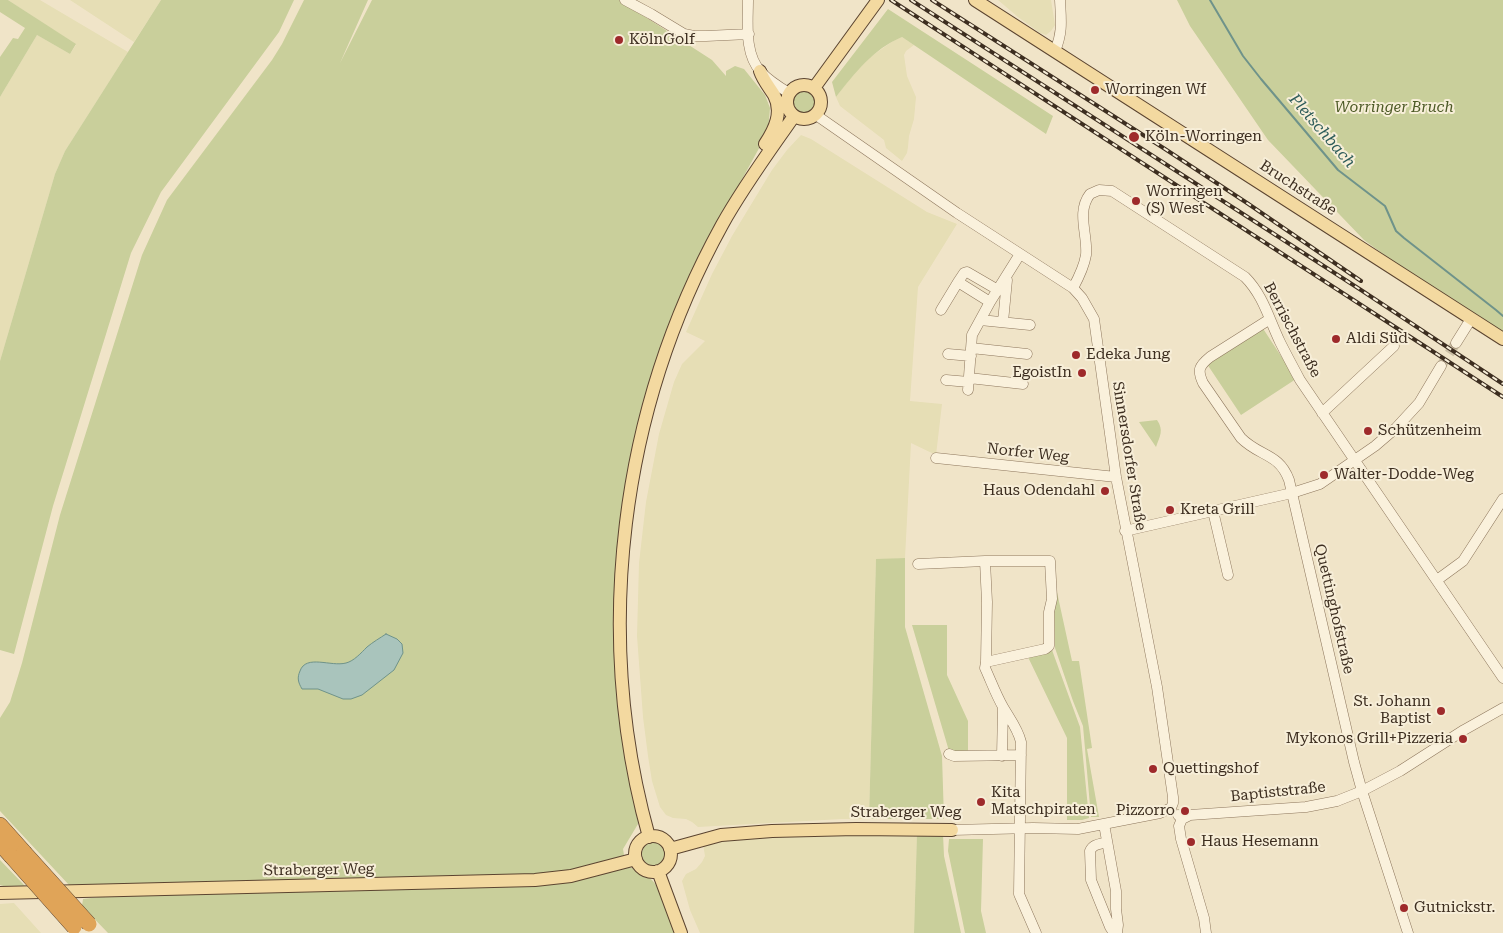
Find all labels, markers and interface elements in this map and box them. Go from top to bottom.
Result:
place label: KölnGolf [629,31,695,49]
marker: KölnGolf [613,34,625,46]
place label: Worringen Wf [1105,81,1206,99]
marker: Worringen Wf [1089,84,1101,96]
water label: Pletschbach [1285,90,1359,172]
park label: Worringer Bruch [1334,99,1454,117]
place label: Köln-Worringen [1145,128,1262,146]
marker: Köln-Worringen [1127,130,1141,144]
street label: Bruchstraße [1256,156,1340,220]
place label: Worringen (S) West [1146,183,1223,218]
marker: Worringen (S) West [1130,195,1142,207]
street label: Berrischstraße [1259,279,1325,381]
place label: Aldi Süd [1346,330,1408,348]
marker: Aldi Süd [1330,333,1342,345]
place label: Edeka Jung [1086,346,1170,364]
marker: Edeka Jung [1070,349,1082,361]
place label: EgoistIn [1012,364,1072,382]
marker: EgoistIn [1076,367,1088,379]
street label: Sinnersdorfer Straße [1108,380,1150,532]
place label: Schützenheim [1378,422,1482,440]
marker: Schützenheim [1362,425,1374,437]
street label: Norfer Weg [986,440,1070,466]
place label: Walter-Dodde-Weg [1334,466,1474,484]
marker: Walter-Dodde-Weg [1318,469,1330,481]
place label: Haus Odendahl [983,482,1095,500]
marker: Haus Odendahl [1099,485,1111,497]
place label: Kreta Grill [1180,501,1255,519]
marker: Kreta Grill [1164,504,1176,516]
street label: Quettinghofstraße [1310,542,1358,676]
place label: St. Johann Baptist [1354,693,1431,728]
marker: St. Johann Baptist [1435,705,1447,717]
place label: Mykonos Grill+Pizzeria [1286,730,1453,748]
marker: Mykonos Grill+Pizzeria [1457,733,1469,745]
place label: Quettingshof [1163,760,1258,778]
marker: Quettingshof [1147,763,1159,775]
street label: Baptiststraße [1230,778,1326,806]
place label: Kita Matschpiraten [991,784,1096,819]
marker: Kita Matschpiraten [975,796,987,808]
place label: Pizzorro [1116,802,1175,820]
street label: Straberger Weg [851,804,961,822]
marker: Pizzorro [1179,805,1191,817]
place label: Haus Hesemann [1201,833,1319,851]
marker: Haus Hesemann [1185,836,1197,848]
street label: Straberger Weg [264,860,374,880]
place label: Gutnickstr. [1414,899,1495,917]
marker: Gutnickstr. [1398,902,1410,914]

